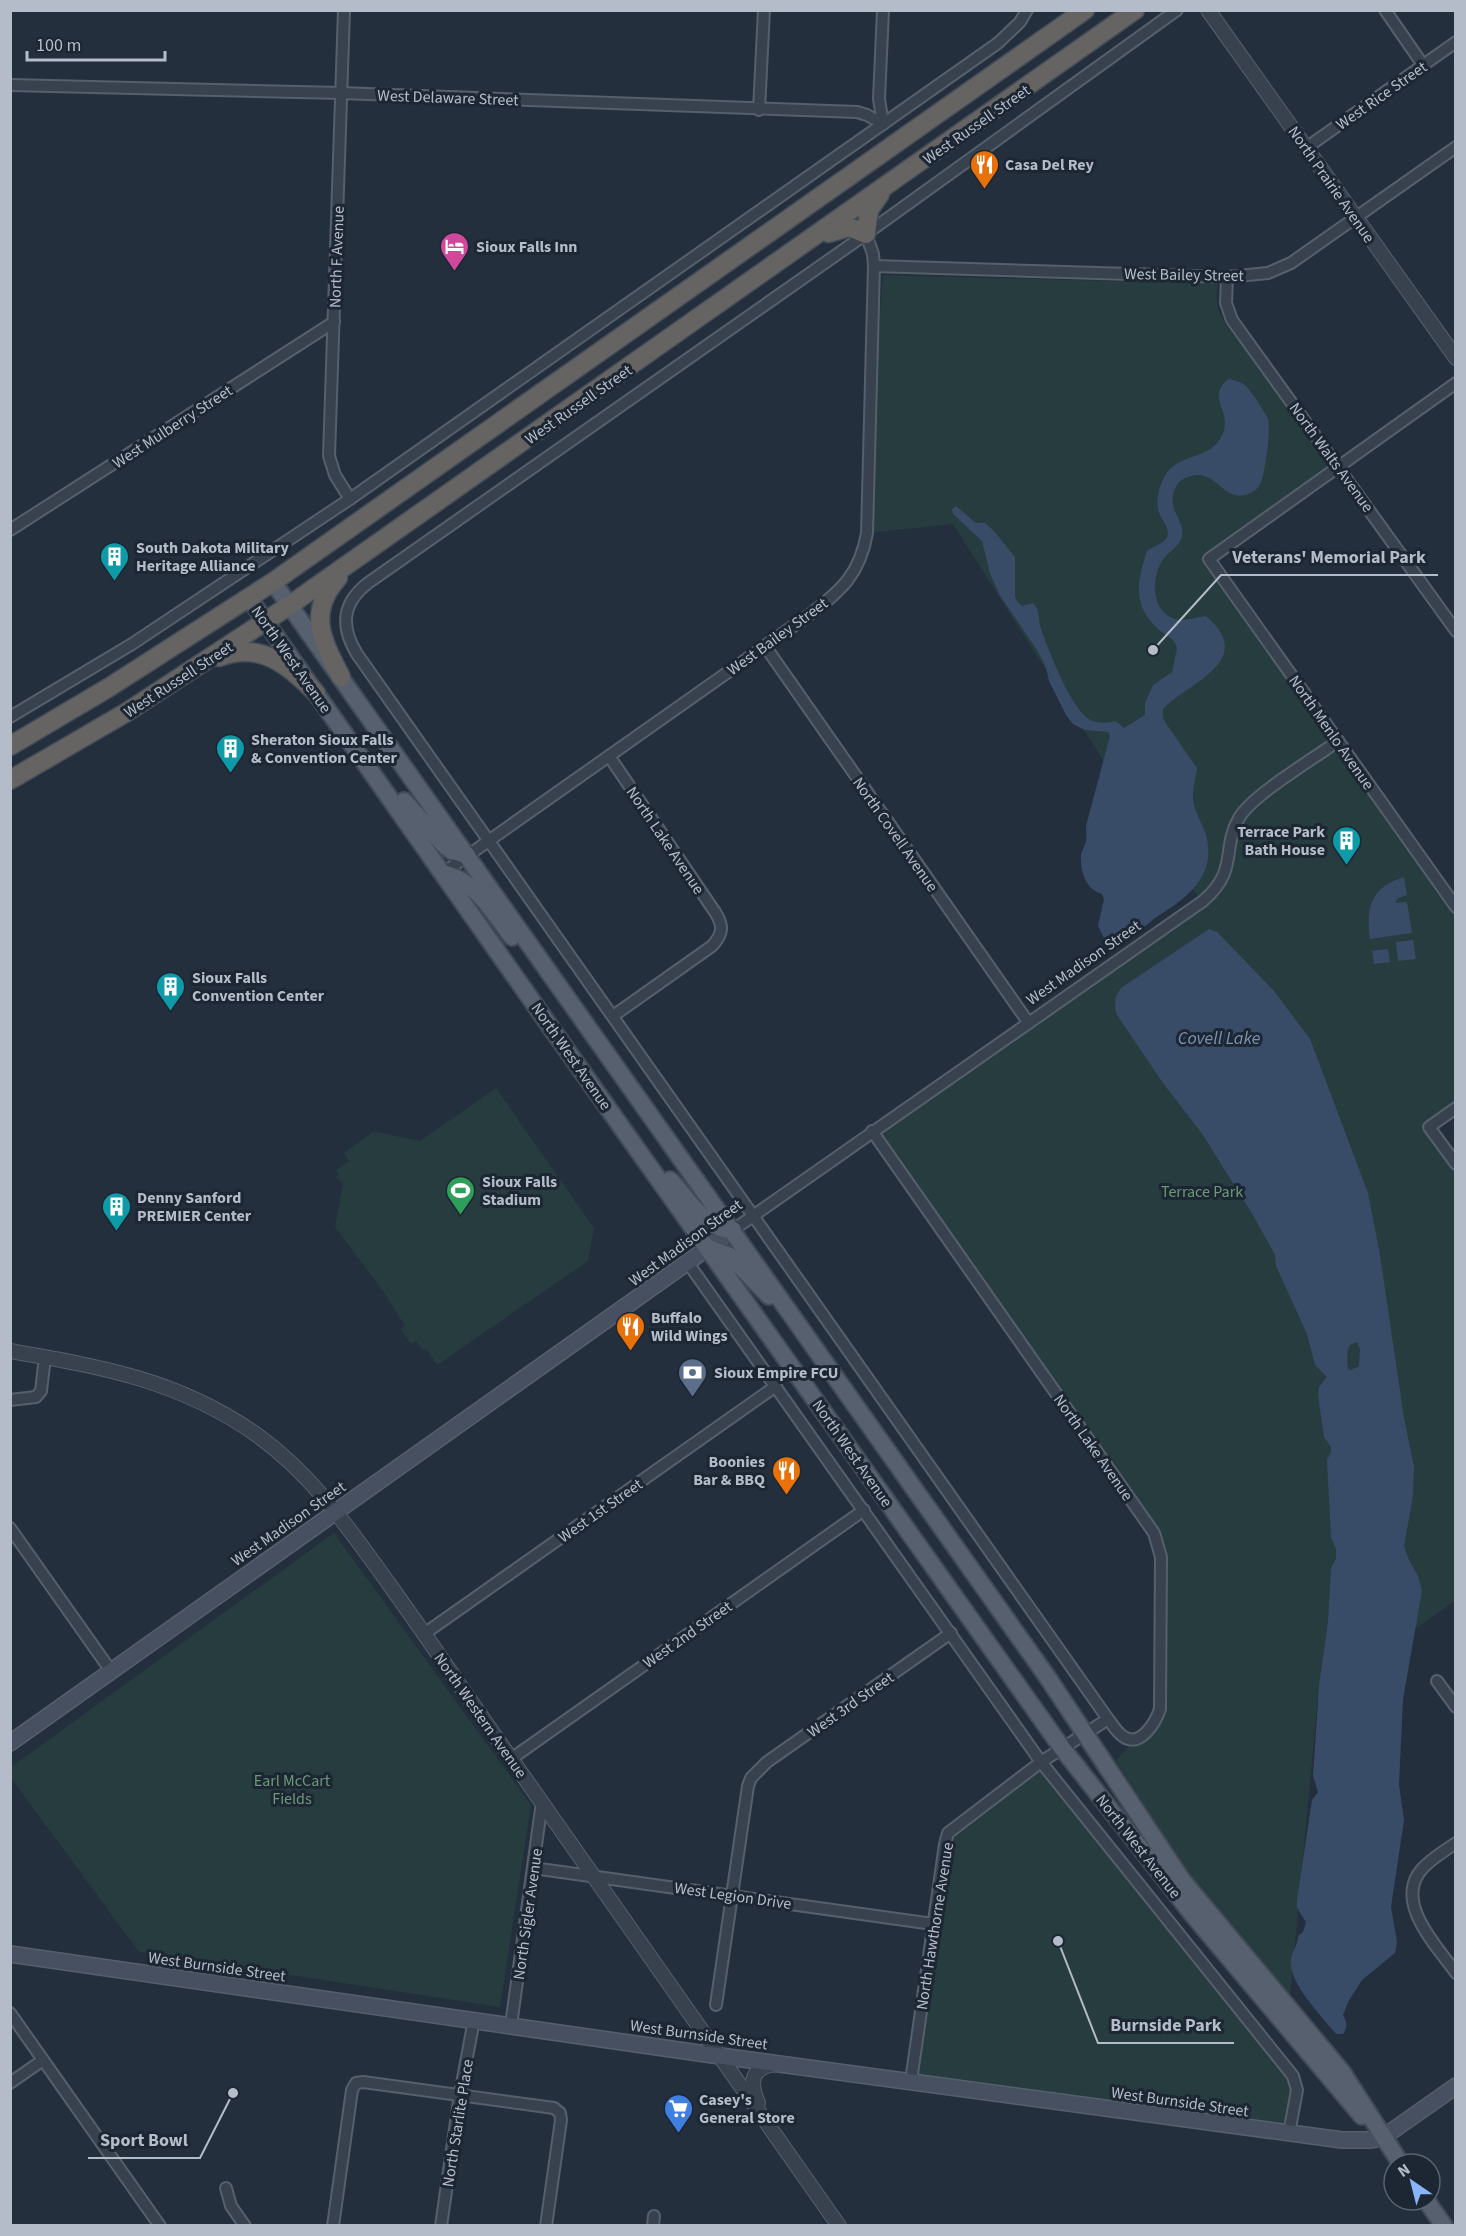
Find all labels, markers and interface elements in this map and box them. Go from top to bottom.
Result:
scale bar [27,24,165,62]
text: 100 m [36,33,81,58]
street label: West Rice Street [1332,56,1432,135]
street label: West Russell Street [919,79,1035,170]
street label: West Delaware Street [377,85,520,111]
street label: North Prairie Avenue [1283,122,1380,247]
restaurant icon: Casa Del Rey [968,148,1000,190]
place label: Casa Del Rey [1005,154,1095,176]
street label: North F Avenue [324,205,350,309]
hotel icon: Sioux Falls Inn [439,230,471,272]
place label: Sioux Falls Inn [476,236,577,258]
street label: West Bailey Street [1124,263,1245,287]
street label: West Russell Street [521,359,637,450]
street label: West Mulberry Street [108,379,237,474]
street label: North Walts Avenue [1284,398,1379,517]
place label: South Dakota Military Heritage Alliance [136,537,289,577]
callout: Veterans' Memorial Park [1221,539,1438,575]
building icon: South Dakota Military Heritage Alliance [99,540,131,582]
text: Veterans' Memorial Park [1231,545,1426,570]
street label: West Bailey Street [723,592,833,681]
street label: North West Avenue [246,601,337,718]
street label: West Russell Street [120,636,238,723]
street label: North Menlo Avenue [1283,671,1379,794]
place label: Sheraton Sioux Falls & Convention Center [251,729,398,769]
building icon: Sheraton Sioux Falls & Convention Center [214,732,246,774]
street label: North Covell Avenue [847,773,943,896]
street label: North Lake Avenue [621,782,709,899]
place label: Terrace Park Bath House [1237,821,1325,861]
building icon: Terrace Park Bath House [1330,824,1362,866]
street label: West Madison Street [1022,915,1146,1011]
place label: Sioux Falls Convention Center [192,967,325,1007]
building icon: Sioux Falls Convention Center [155,970,187,1012]
street label: North West Avenue [526,998,617,1115]
water label: Covell Lake [1178,1026,1261,1051]
place label: Sioux Falls Stadium [482,1171,557,1211]
sports icon: Sioux Falls Stadium [445,1174,477,1216]
park label: Terrace Park [1161,1181,1243,1203]
place label: Denny Sanford PREMIER Center [137,1187,252,1227]
building icon: Denny Sanford PREMIER Center [100,1190,132,1232]
street label: West Madison Street [624,1194,747,1292]
place label: Buffalo Wild Wings [651,1307,728,1347]
restaurant icon: Buffalo Wild Wings [614,1310,646,1352]
bank icon: Sioux Empire FCU [677,1356,709,1398]
place label: Sioux Empire FCU [714,1362,838,1384]
street label: North Lake Avenue [1048,1390,1138,1505]
street label: North West Avenue [807,1395,898,1512]
place label: Boonies Bar & BBQ [693,1451,765,1491]
restaurant icon: Boonies Bar & BBQ [770,1454,802,1496]
street label: West 1st Street [554,1473,648,1548]
street label: West Madison Street [227,1476,351,1572]
street label: West 2nd Street [639,1596,737,1674]
street label: North Western Avenue [429,1648,532,1783]
street label: West 3rd Street [803,1667,899,1743]
park label: Earl McCart Fields [254,1770,331,1810]
street label: North West Avenue [1091,1790,1186,1903]
street label: North Hawthorne Avenue [911,1841,959,2012]
street label: North Sigler Avenue [508,1847,548,1981]
street label: West Legion Drive [673,1877,793,1915]
street label: West Burnside Street [147,1946,288,1988]
callout: Burnside Park [1098,2007,1234,2043]
text: Burnside Park [1110,2013,1222,2038]
street label: West Burnside Street [629,2014,770,2056]
street label: North Starlite Place [437,2058,479,2189]
street label: West Burnside Street [1110,2081,1251,2123]
place label: Casey's General Store [699,2089,795,2129]
supermarket icon: Casey's General Store [662,2092,694,2134]
callout: Sport Bowl [88,2122,200,2158]
text: Sport Bowl [100,2128,188,2153]
north arrow [1382,2152,1442,2212]
text: N [1393,2158,1415,2183]

